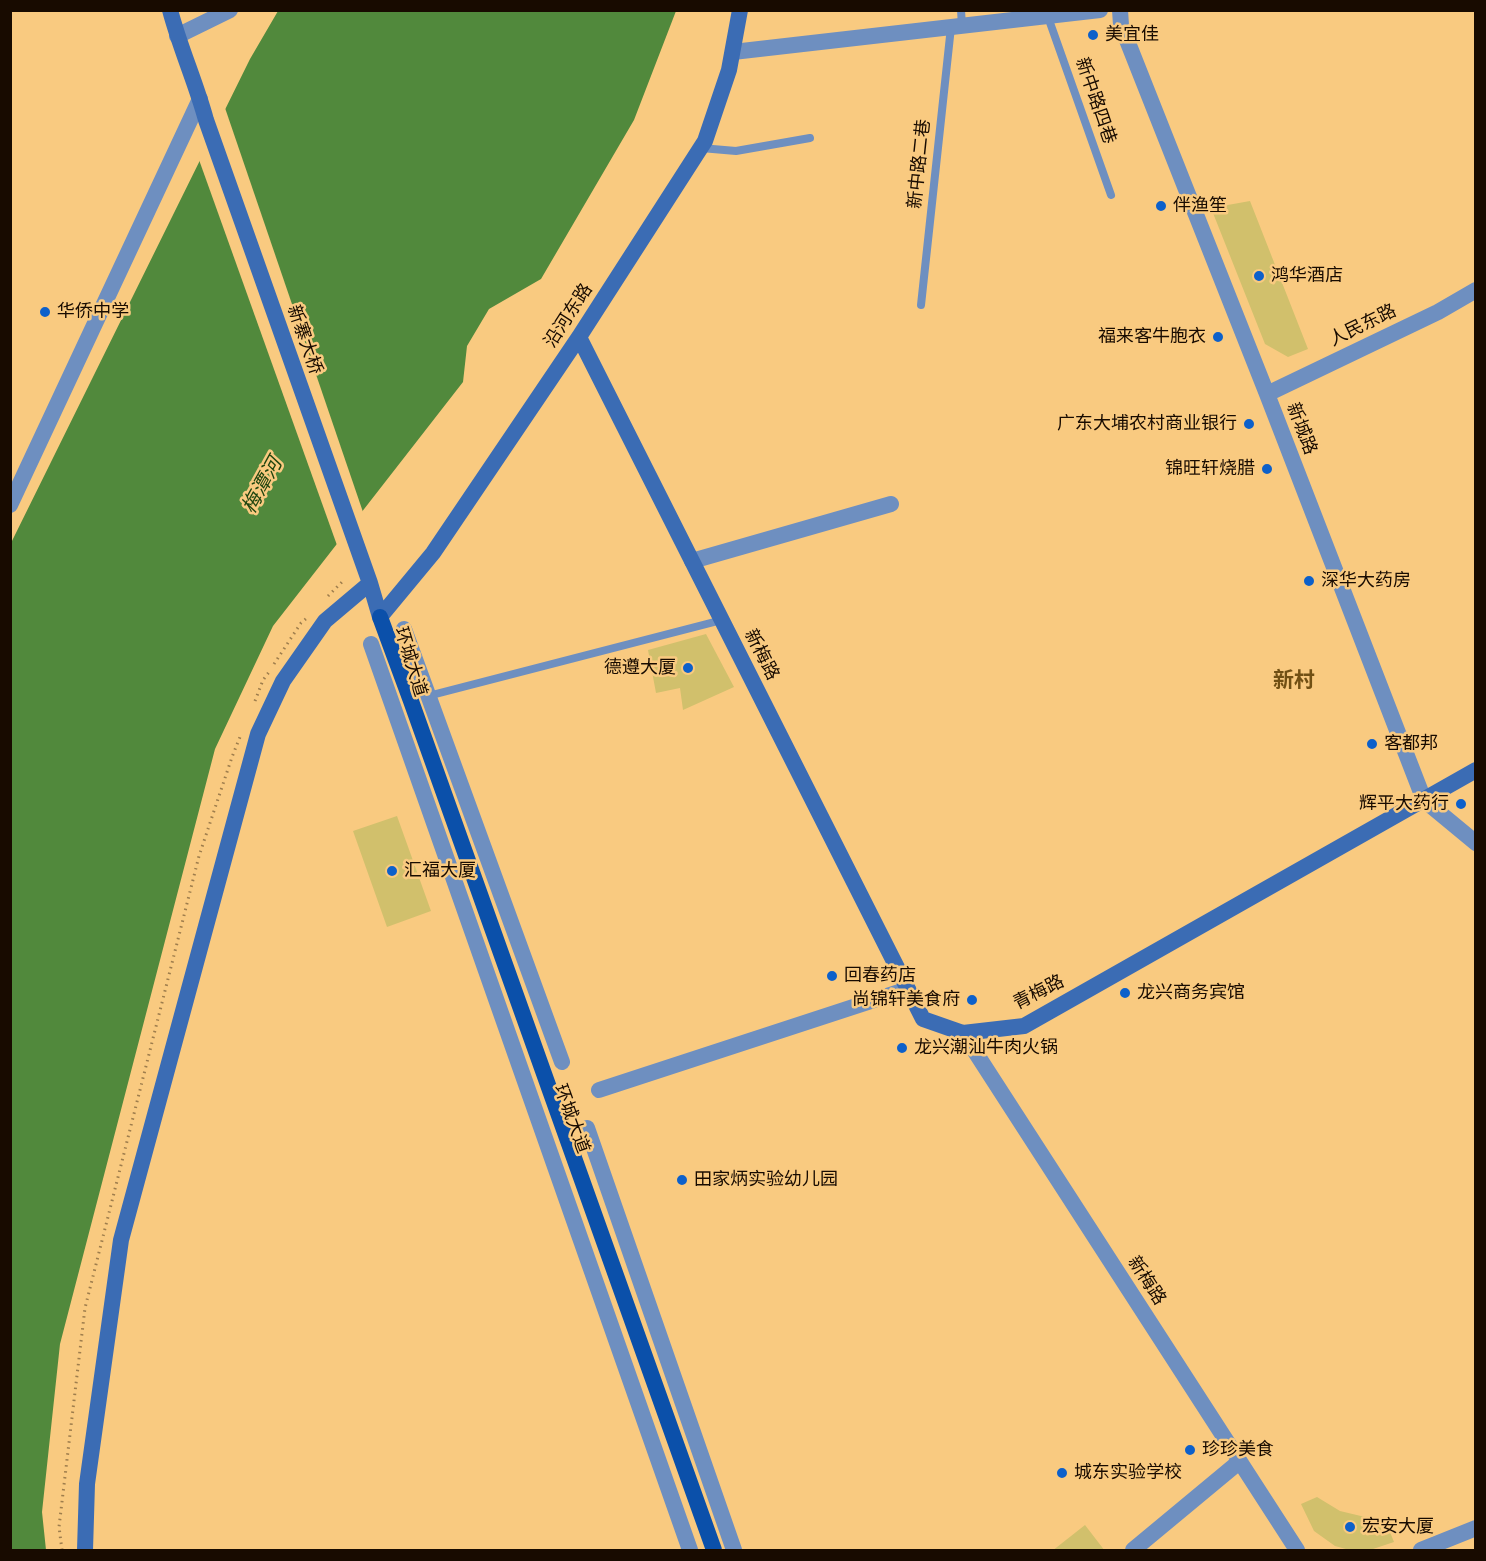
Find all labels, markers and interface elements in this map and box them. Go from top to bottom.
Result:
place label: 美宜佳 [1105,24,1159,46]
marker: 美宜佳 [1086,28,1100,42]
street label: 新中路四巷 [1070,55,1120,147]
street label: 新中路二巷 [905,118,935,210]
place label: 伴渔笙 [1173,195,1227,217]
marker: 伴渔笙 [1154,199,1168,213]
place label: 鸿华酒店 [1271,265,1343,287]
marker: 鸿华酒店 [1252,269,1266,283]
street label: 沿河东路 [540,280,598,352]
place label: 华侨中学 [57,301,129,323]
street label: 人民东路 [1326,301,1400,351]
street label: 新寨大桥 [282,302,326,378]
marker: 华侨中学 [38,305,52,319]
place label: 福来客牛胞衣 [1098,326,1206,348]
marker: 福来客牛胞衣 [1211,330,1225,344]
street label: 新城路 [1281,400,1321,458]
place label: 广东大埔农村商业银行 [1057,413,1237,435]
marker: 广东大埔农村商业银行 [1242,417,1256,431]
water label: 梅潭河 [238,454,288,518]
place label: 锦旺轩烧腊 [1165,458,1255,480]
marker: 锦旺轩烧腊 [1260,462,1274,476]
place label: 深华大药房 [1321,570,1411,592]
marker: 深华大药房 [1302,574,1316,588]
street label: 环城大道 [389,624,431,700]
street label: 新梅路 [739,626,783,684]
place label: 德遵大厦 [604,657,676,679]
marker: 德遵大厦 [681,661,695,675]
district label: 新村 [1273,669,1315,695]
place label: 客都邦 [1384,733,1438,755]
marker: 客都邦 [1365,737,1379,751]
place label: 辉平大药行 [1359,793,1449,815]
marker: 辉平大药行 [1454,797,1468,811]
place label: 汇福大厦 [404,860,476,882]
marker: 汇福大厦 [385,864,399,878]
place label: 回春药店 [844,965,916,987]
marker: 回春药店 [825,969,839,983]
street label: 青梅路 [1010,971,1068,1015]
place label: 龙兴商务宾馆 [1137,982,1245,1004]
marker: 龙兴商务宾馆 [1118,986,1132,1000]
place label: 尚锦轩美食府 [852,989,960,1011]
marker: 尚锦轩美食府 [965,993,979,1007]
place label: 龙兴潮汕牛肉火锅 [914,1037,1058,1059]
marker: 龙兴潮汕牛肉火锅 [895,1041,909,1055]
street label: 环城大道 [549,1081,593,1157]
place label: 田家炳实验幼儿园 [694,1169,838,1191]
marker: 田家炳实验幼儿园 [675,1173,689,1187]
street label: 新梅路 [1122,1252,1170,1310]
place label: 珍珍美食 [1202,1439,1274,1461]
marker: 珍珍美食 [1183,1443,1197,1457]
place label: 城东实验学校 [1074,1462,1182,1484]
marker: 城东实验学校 [1055,1466,1069,1480]
place label: 宏安大厦 [1362,1516,1434,1538]
marker: 宏安大厦 [1343,1520,1357,1534]

